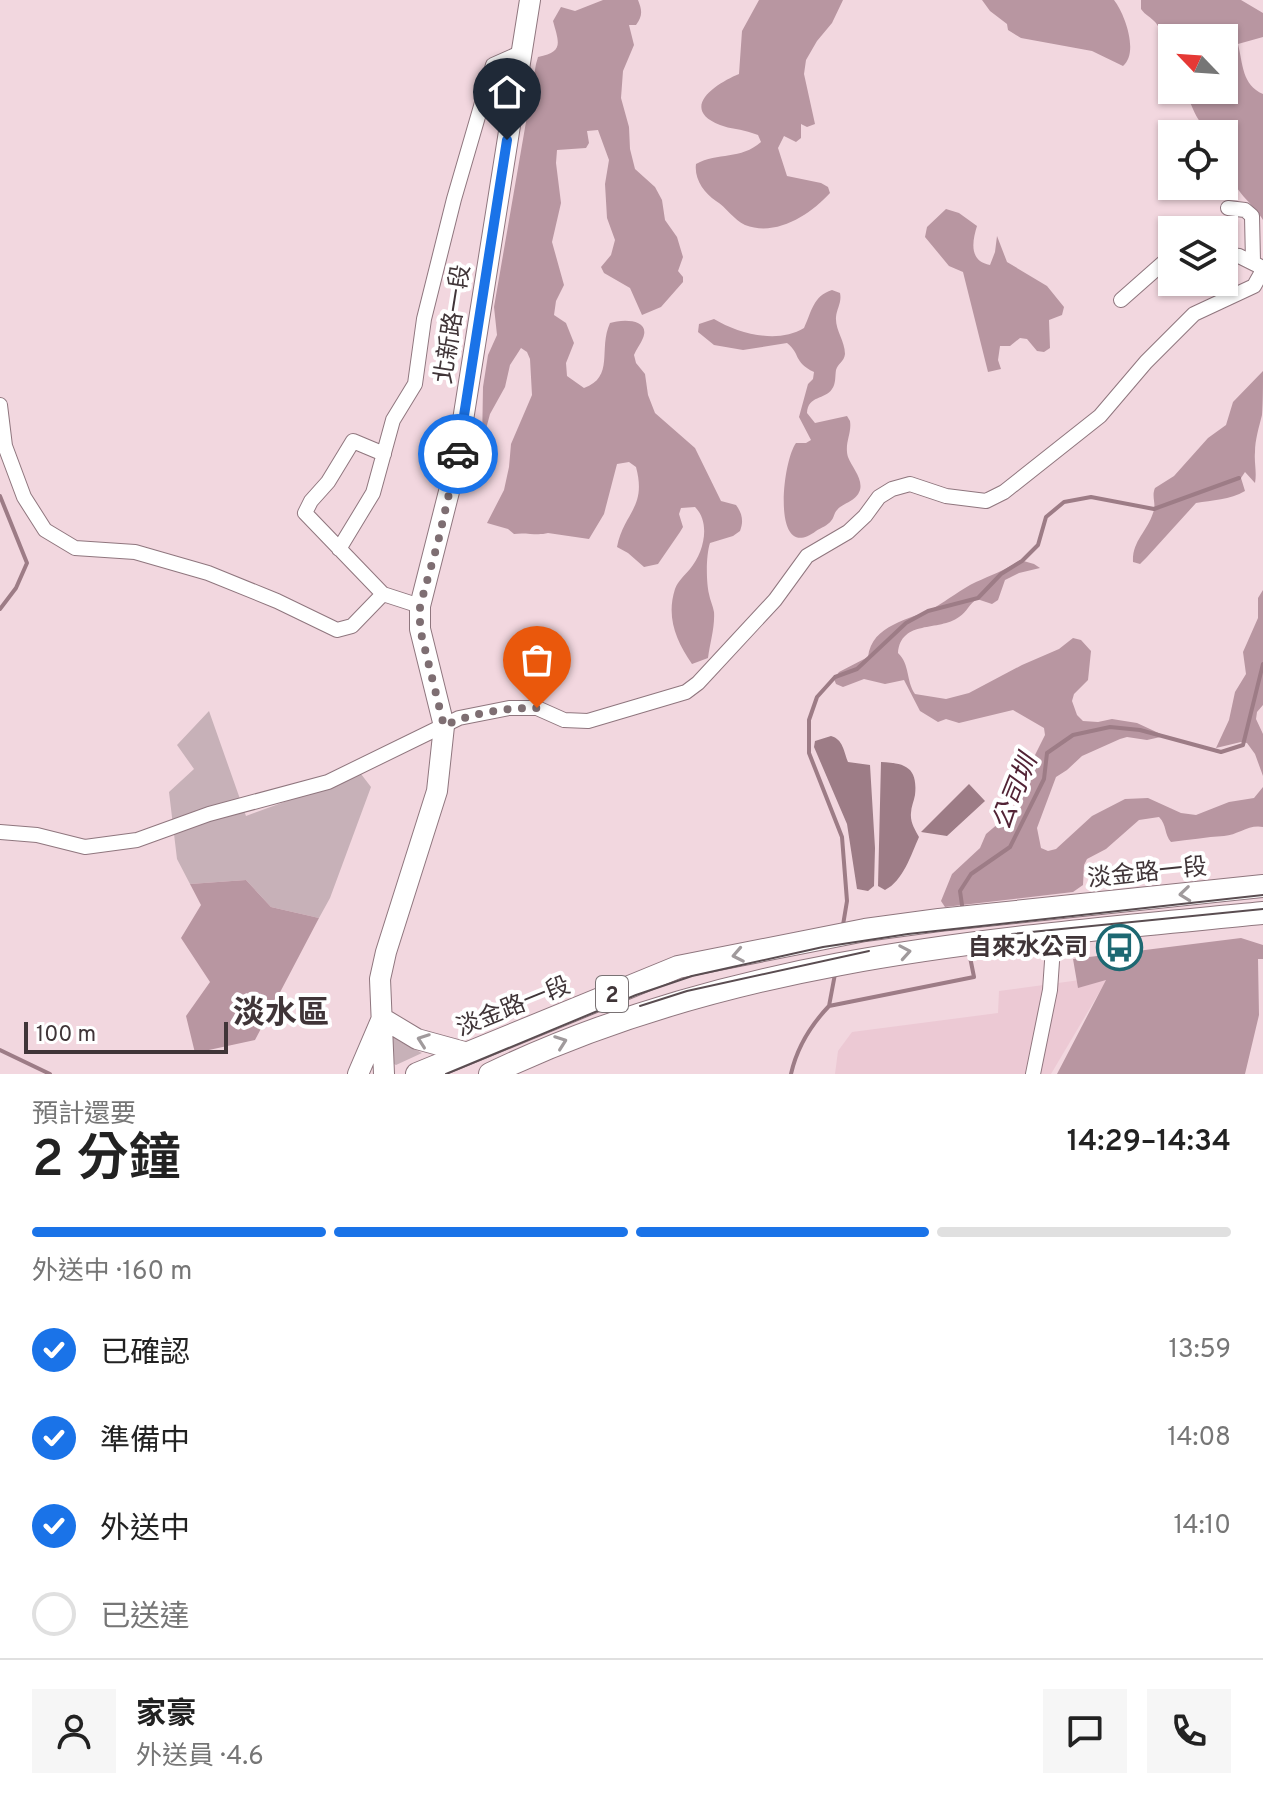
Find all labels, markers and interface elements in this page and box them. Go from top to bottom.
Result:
north arrow [1158,24,1238,104]
map controls [1158,24,1238,296]
pin [473,58,541,140]
icon: home [485,70,529,114]
button: locate [1158,120,1238,200]
button: layers [1158,216,1238,296]
street label: 北新路一段 [430,263,478,386]
courier [418,414,498,494]
icon: car [436,432,480,476]
pin [503,626,571,708]
icon: bag [515,638,559,682]
water label: 公司圳 [986,747,1048,835]
street label: 淡金路一段 [1086,853,1208,895]
one-way arrow [1178,885,1191,902]
bus stop icon: 自來水公司 [1095,923,1143,971]
place label: 自來水公司 [968,934,1088,964]
one-way arrow [898,944,912,961]
one-way arrow [731,946,744,963]
street label: 淡金路一段 [452,971,575,1044]
road number: 2 [596,976,628,1012]
district label: 淡水區 [233,995,329,1035]
scale bar [24,1018,228,1054]
text: 100 m [36,1022,96,1049]
one-way arrow [417,1033,431,1049]
one-way arrow [553,1036,567,1052]
text: 預計還要 [32,1099,136,1132]
text: 14:29–14:34 [1067,1124,1231,1161]
text: 2 分鐘 [32,1129,181,1195]
text: 外送中 · 160 m [32,1256,192,1289]
icon: check [32,1328,76,1372]
text: 13:59 [1168,1334,1231,1367]
text: 已確認 [100,1336,190,1373]
icon: check [32,1416,76,1460]
text: 14:08 [1167,1422,1231,1455]
text: 準備中 [100,1424,190,1461]
icon: check [32,1504,76,1548]
text: 14:10 [1173,1510,1231,1543]
text: 外送中 [100,1512,190,1549]
text: 已送達 [100,1600,190,1637]
button: person [32,1689,116,1773]
button: chat [1043,1689,1127,1773]
button: phone [1147,1689,1231,1773]
text: 家豪 [136,1697,196,1734]
text: 外送員 · 4.6 [136,1741,264,1774]

